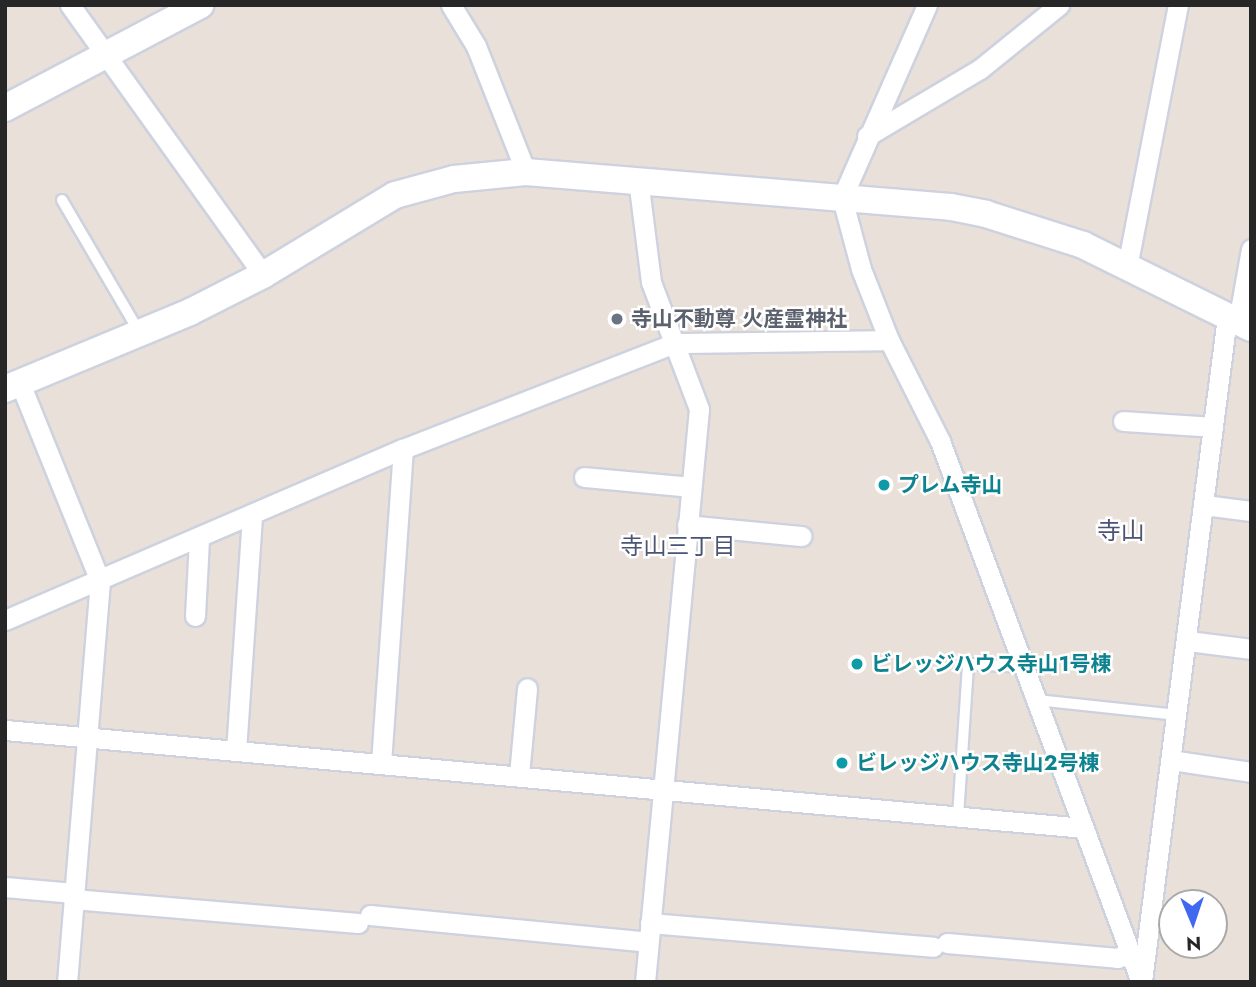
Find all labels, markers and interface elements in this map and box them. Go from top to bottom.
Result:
place label: 寺山不動尊 火産霊神社 [631,306,847,332]
marker: 寺山不動尊 火産霊神社 [609,311,625,327]
place label: プレム寺山 [898,472,1003,498]
marker: プレム寺山 [876,477,892,493]
district label: 寺山 [1097,517,1145,545]
district label: 寺山三丁目 [621,532,735,560]
place label: ビレッジハウス寺山1号棟 [871,651,1113,677]
marker: ビレッジハウス寺山1号棟 [849,656,865,672]
place label: ビレッジハウス寺山2号棟 [856,750,1101,776]
marker: ビレッジハウス寺山2号棟 [834,755,850,771]
north arrow [1158,889,1228,959]
text: N [1186,930,1202,957]

